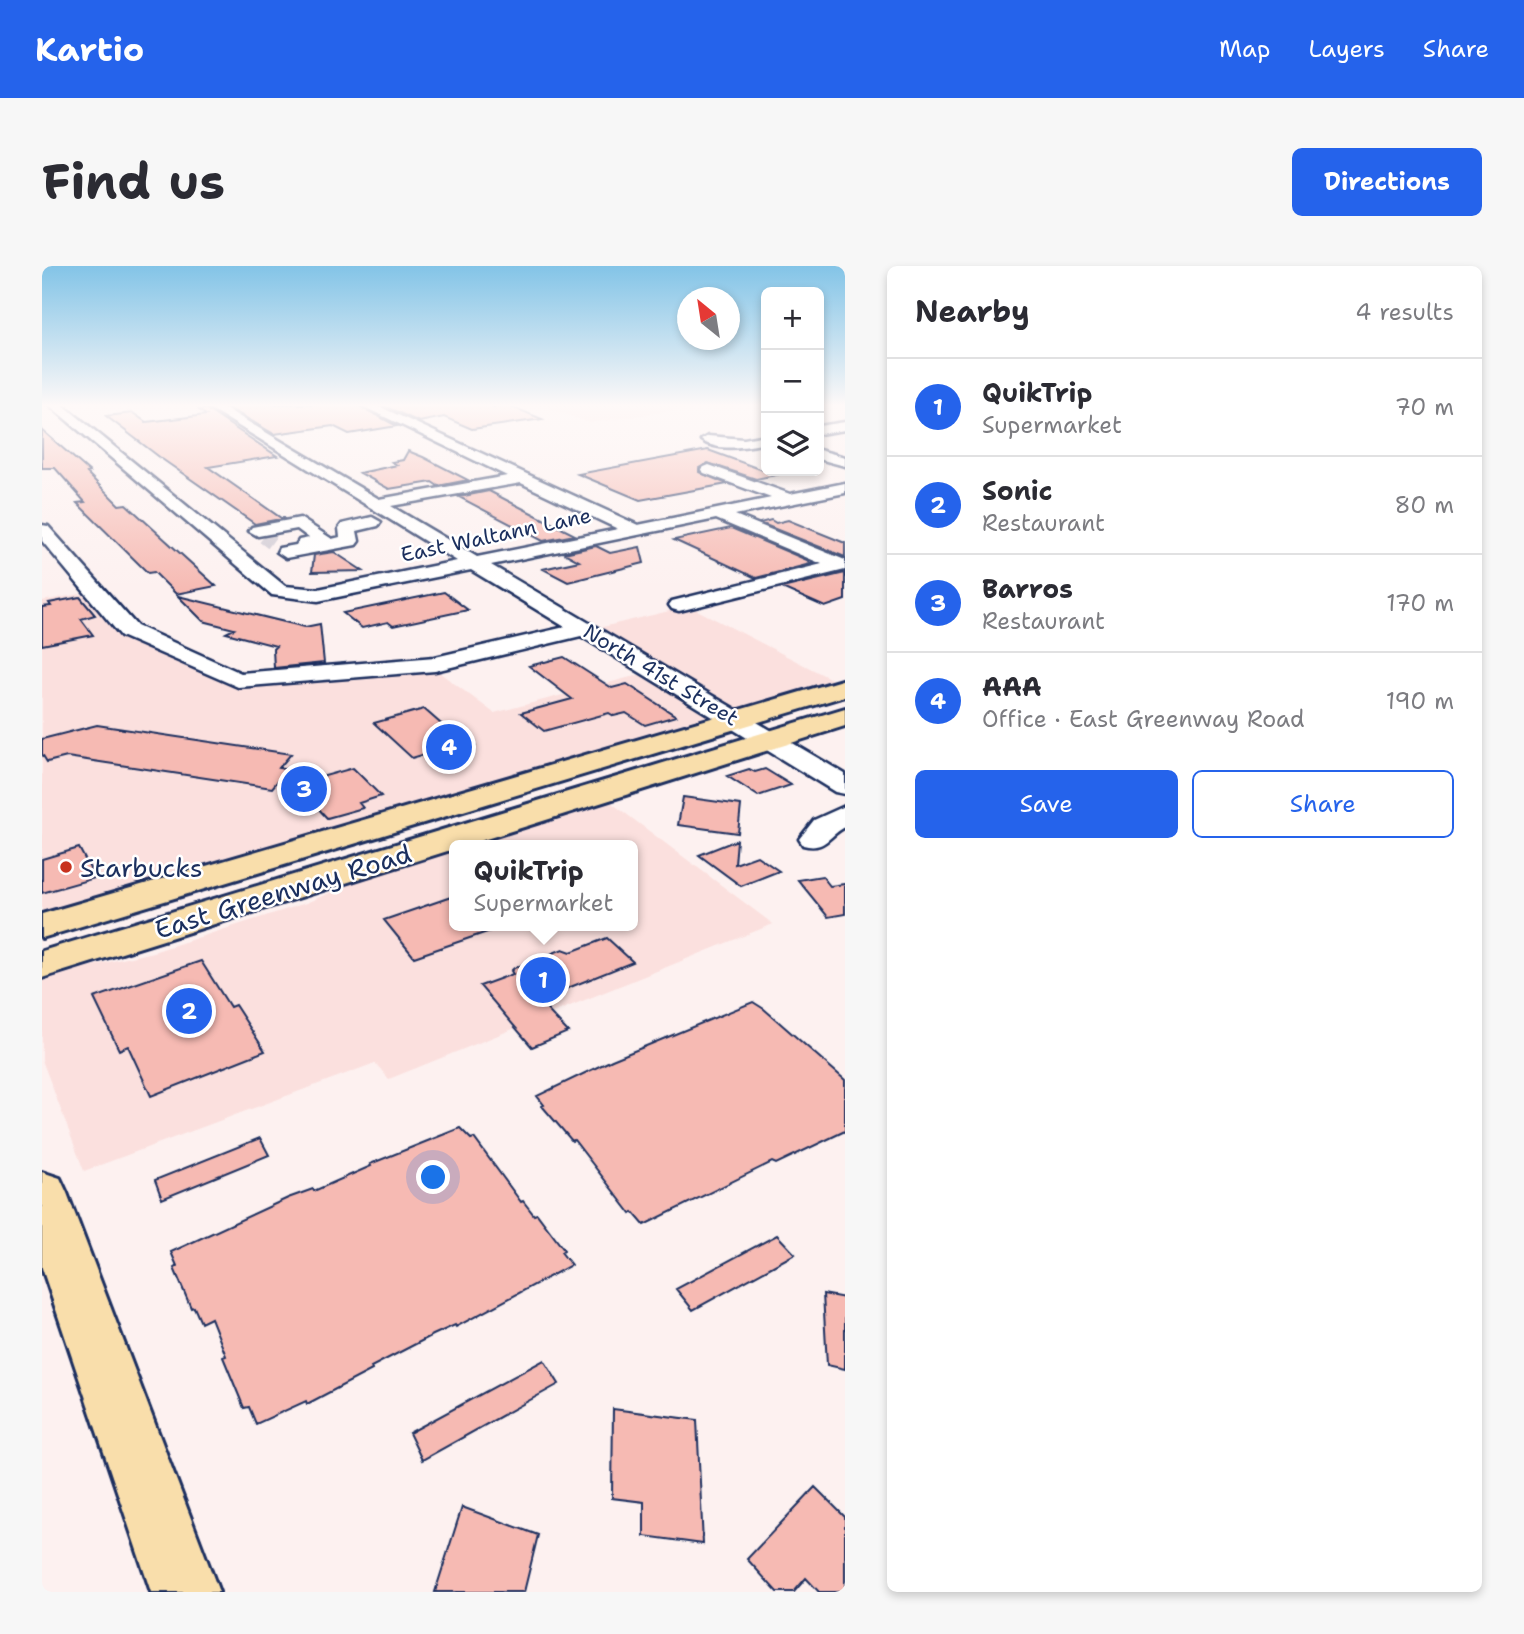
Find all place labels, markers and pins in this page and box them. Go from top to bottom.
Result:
pin: 4 [426,721,472,773]
pin: 3 [281,763,327,815]
place label: Starbucks [80,850,203,885]
marker: Starbucks [58,859,74,875]
pin: 1 [520,954,566,1006]
pin: 2 [166,985,212,1037]

